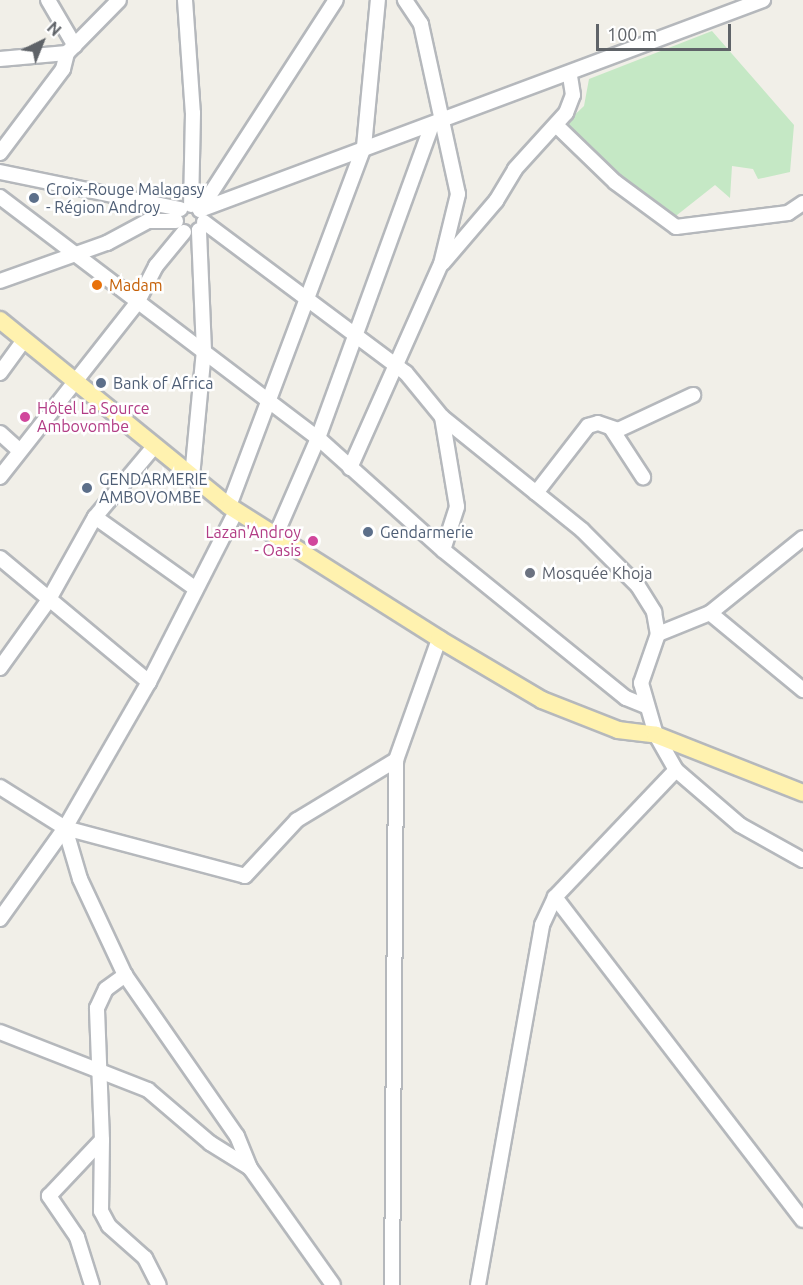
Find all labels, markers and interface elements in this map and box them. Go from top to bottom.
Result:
north arrow [12,12,72,72]
scale bar [599,12,734,50]
text: N [44,18,65,39]
text: 100 m [607,24,657,44]
place label: Croix-Rouge Malagasy - Région Androy [46,179,205,217]
marker: Croix-Rouge Malagasy - Région Androy [27,191,41,205]
place label: Madam [109,275,163,295]
marker: Madam [90,278,104,292]
place label: Bank of Africa [113,373,213,393]
marker: Bank of Africa [94,376,108,390]
place label: Hôtel La Source Ambovombe [37,398,150,436]
marker: Hôtel La Source Ambovombe [18,410,32,424]
place label: GENDARMERIE AMBOVOMBE [99,469,207,507]
marker: GENDARMERIE AMBOVOMBE [80,481,94,495]
place label: Lazan'Androy - Oasis [205,522,301,560]
place label: Gendarmerie [380,522,474,542]
marker: Gendarmerie [361,525,375,539]
marker: Lazan'Androy - Oasis [306,534,320,548]
place label: Mosquée Khoja [542,563,652,583]
marker: Mosquée Khoja [523,566,537,580]

